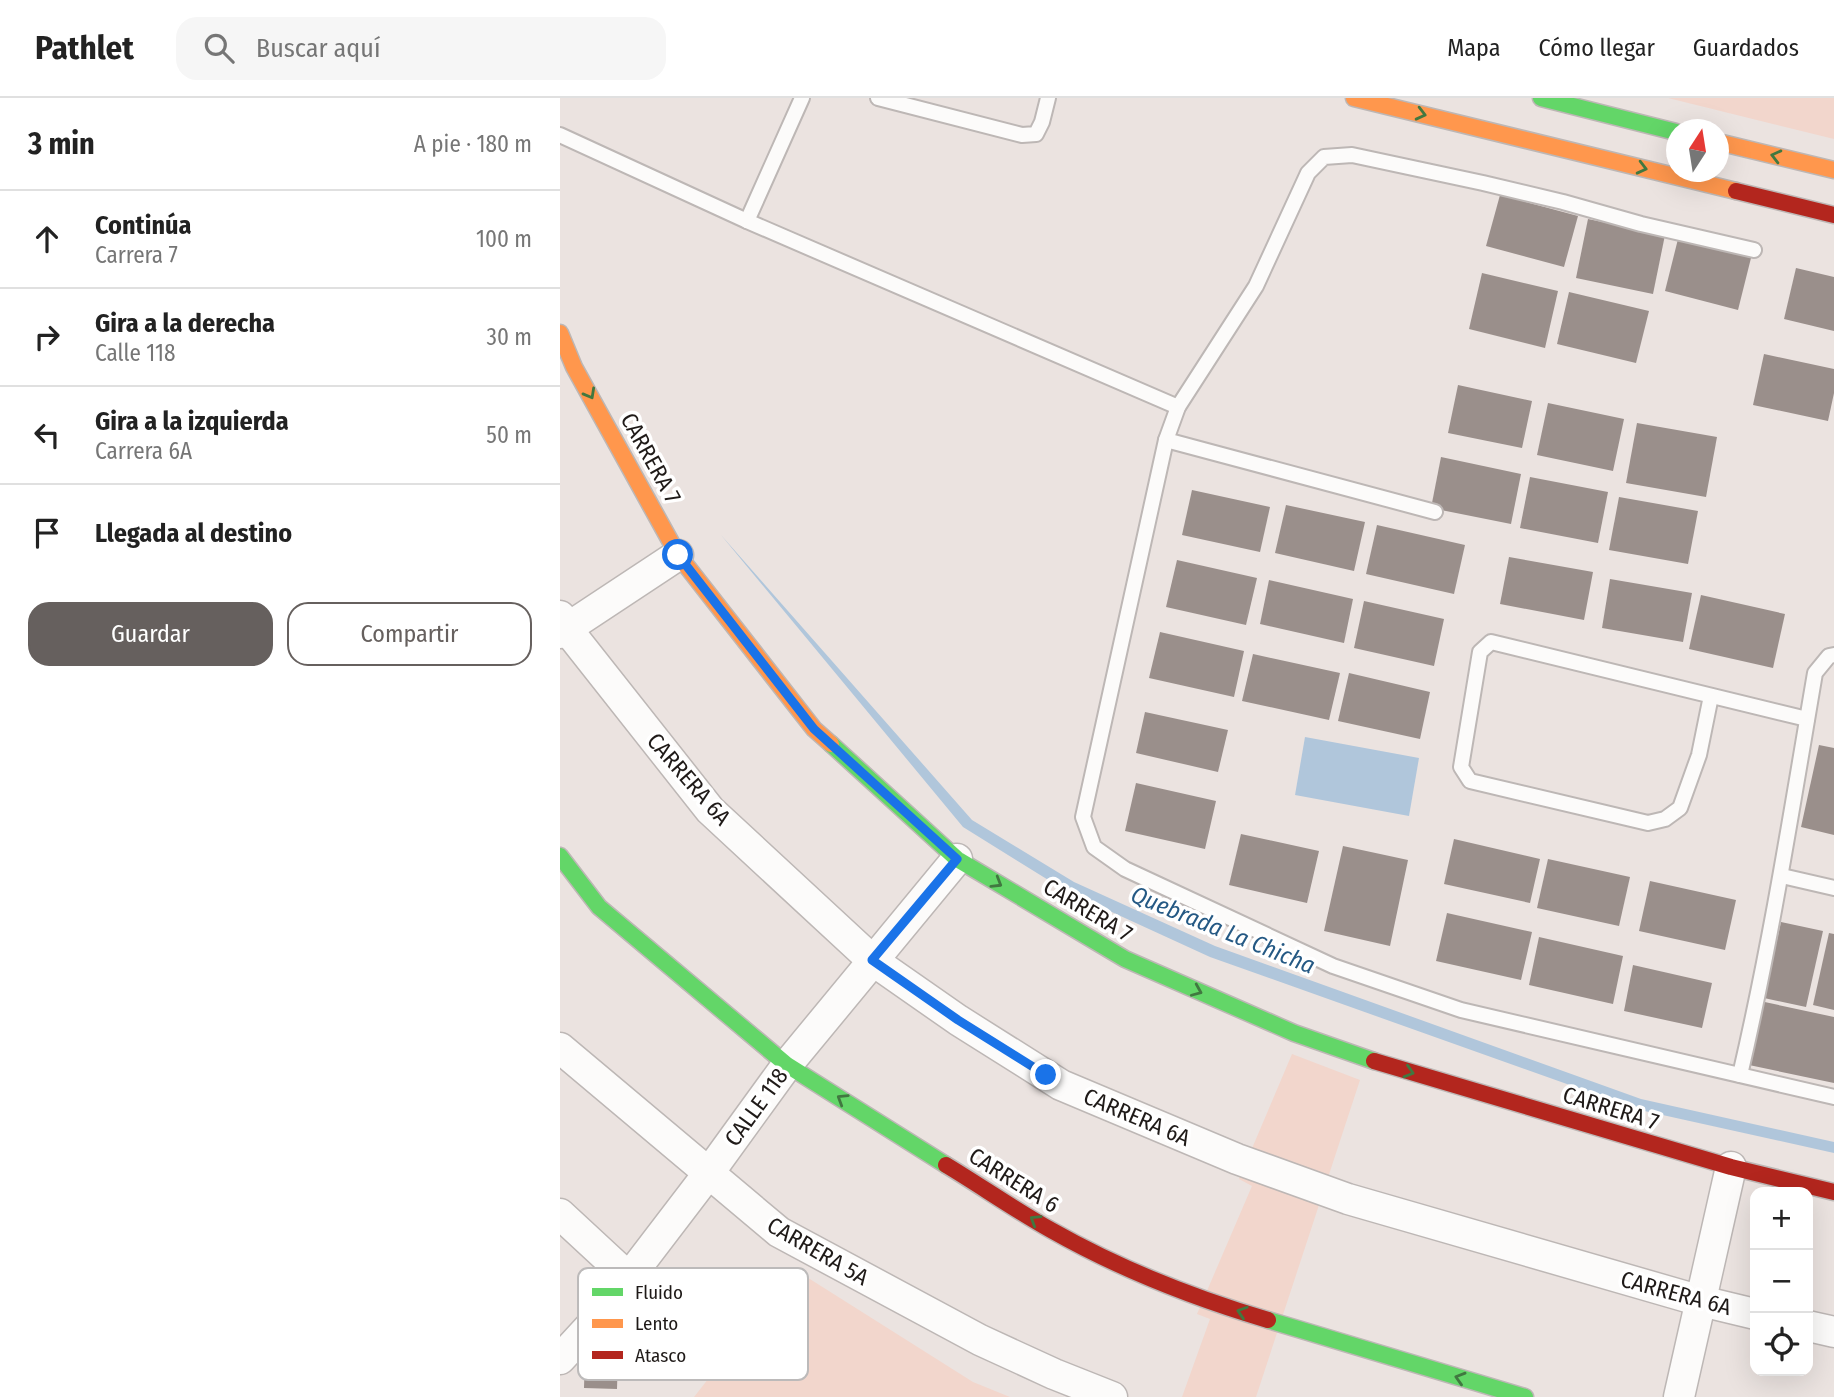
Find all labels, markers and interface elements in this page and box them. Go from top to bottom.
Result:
search box [176,17,666,80]
text: Pathlet [35,28,134,68]
icon: search [200,29,238,67]
text: Buscar aquí [256,33,380,64]
text: Mapa [1447,34,1500,62]
text: Cómo llegar [1538,34,1655,62]
text: Guardados [1693,34,1799,62]
one-way arrow [1414,106,1426,120]
north arrow [1666,119,1729,182]
text: 3 min [28,126,95,162]
text: A pie · 180 m [414,130,532,158]
one-way arrow [1770,150,1782,164]
one-way arrow [1635,160,1647,174]
text: Continúa [95,210,192,241]
icon: ahead [28,220,66,258]
text: 100 m [476,225,532,253]
text: Carrera 7 [95,241,178,269]
text: Gira a la derecha [95,308,275,339]
icon: right [28,318,66,356]
text: 30 m [487,323,532,351]
text: Calle 118 [95,339,175,367]
one-way arrow [581,387,595,399]
text: Gira a la izquierda [95,406,289,437]
street label: CARRERA 7 [615,408,687,508]
icon: left [28,416,66,454]
text: 50 m [486,421,532,449]
text: Carrera 6A [95,437,192,465]
icon: arrive [28,514,66,552]
text: Llegada al destino [95,518,292,549]
route start [662,539,693,570]
button: Guardar [28,602,273,666]
button: Compartir [287,602,532,666]
street label: CARRERA 6A [641,727,737,831]
street label: CARRERA 7 [1038,873,1138,947]
one-way arrow [989,875,1002,888]
water label: Quebrada La Chicha [1127,880,1319,980]
one-way arrow [1189,983,1202,997]
route end [1030,1059,1061,1090]
street label: CALLE 118 [718,1063,794,1151]
one-way arrow [1403,1063,1415,1078]
street label: CARRERA 7 [1560,1080,1662,1136]
street label: CARRERA 6A [1079,1082,1195,1152]
one-way arrow [836,1095,849,1108]
street label: CARRERA 6 [964,1141,1064,1219]
map controls [1750,1187,1813,1376]
button: + [1750,1187,1813,1250]
street label: CARRERA 5A [762,1211,874,1291]
one-way arrow [1029,1215,1042,1228]
button: − [1750,1250,1813,1313]
street label: CARRERA 6A [1618,1265,1734,1321]
legend [578,1268,808,1380]
text: Fluido [635,1281,683,1304]
one-way arrow [1236,1306,1249,1320]
text: Lento [635,1312,678,1335]
button: locate [1750,1313,1813,1376]
text: Atasco [635,1344,686,1367]
one-way arrow [1454,1371,1466,1386]

